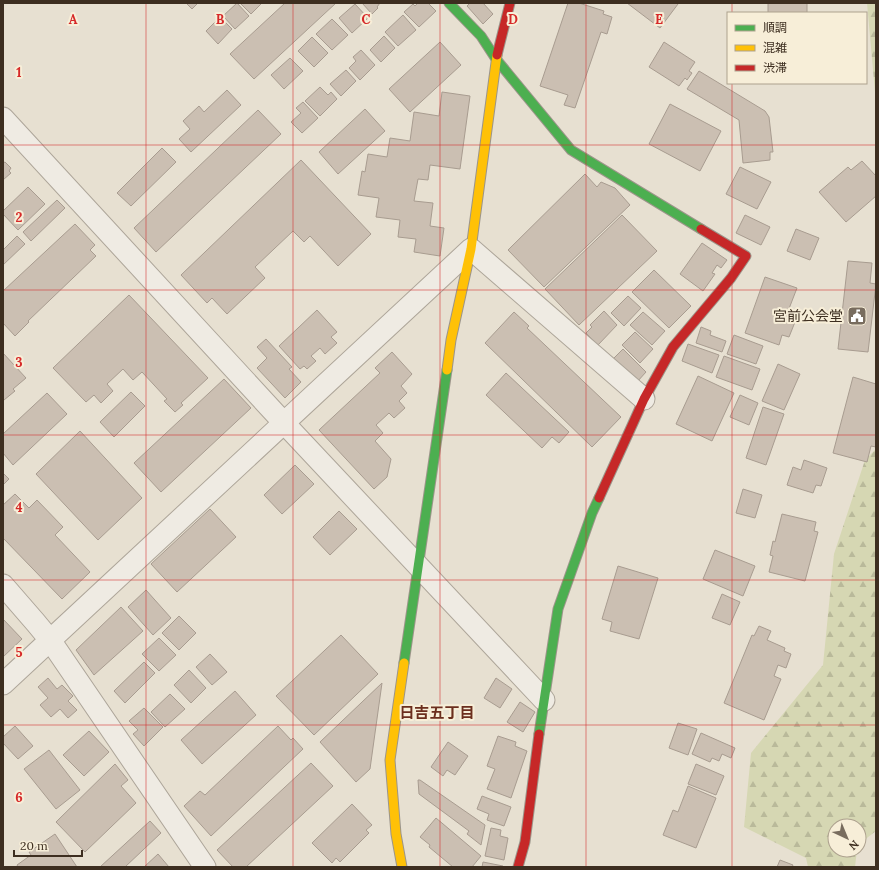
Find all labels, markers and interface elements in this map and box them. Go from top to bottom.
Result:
text: A [69,11,78,28]
text: B [216,11,225,28]
text: C [362,11,371,28]
text: D [508,11,518,28]
text: E [655,11,663,28]
legend [727,12,867,84]
text: 順調 [763,20,787,35]
text: 混雑 [763,40,787,55]
text: 渋滞 [763,60,787,75]
text: 1 [16,64,22,81]
text: 2 [16,209,23,226]
public building icon: 宮前公会堂 [846,305,868,327]
place label: 宮前公会堂 [773,307,843,325]
text: 3 [15,354,23,371]
text: 4 [15,499,23,516]
text: 5 [15,644,23,661]
district label: 日吉五丁目 [399,703,475,722]
text: 6 [15,789,23,806]
north arrow [827,818,867,858]
scale bar [14,832,82,858]
text: N [846,837,862,854]
text: 20 m [20,838,48,853]

